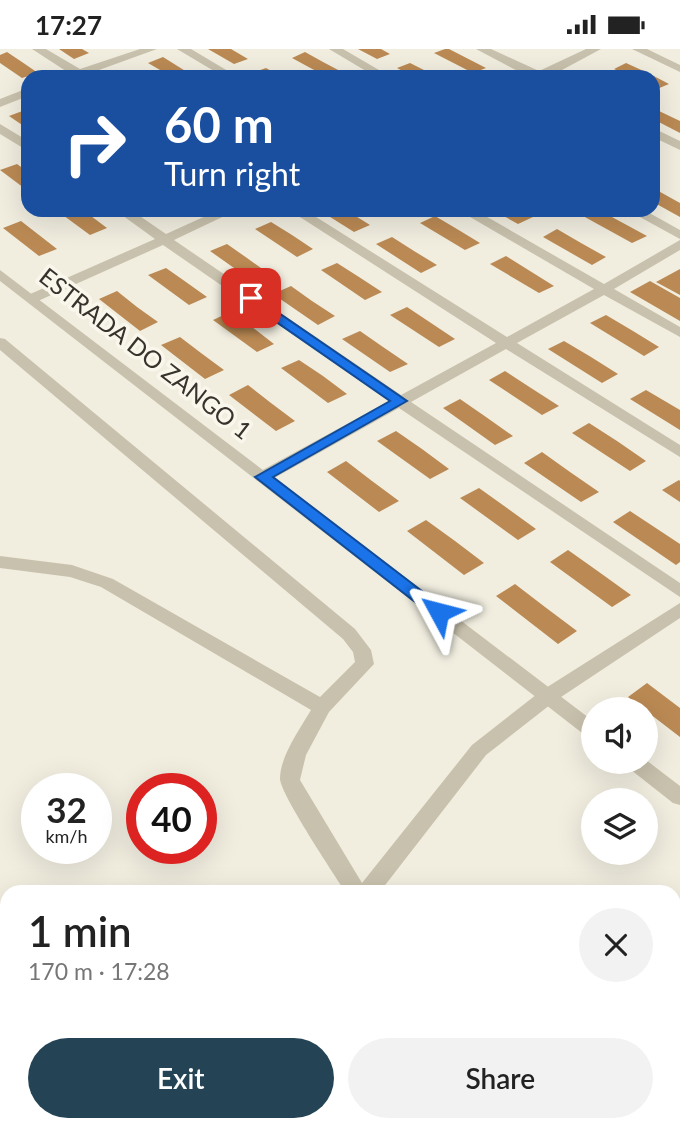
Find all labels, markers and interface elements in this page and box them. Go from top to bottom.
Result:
text: 17:27 [35,9,102,41]
text: 60 m [164,95,274,153]
icon: right [49,98,140,189]
text: Turn right [164,154,300,193]
street label: ESTRADA DO ZANGO 1 [34,261,258,445]
pin [221,268,281,328]
icon: arrive [232,279,270,317]
position arrow [402,575,476,649]
map controls [581,697,658,865]
button: sound [581,697,658,774]
speed limit sign: 40 [126,773,217,864]
text: 32 [46,788,87,830]
button: layers [581,788,658,865]
text: km/h [45,825,88,847]
text: 1 min [28,906,132,956]
button: close [579,908,653,982]
text: 170 m · 17:28 [28,957,170,985]
button: Exit [28,1038,334,1118]
button: Share [348,1038,653,1118]

